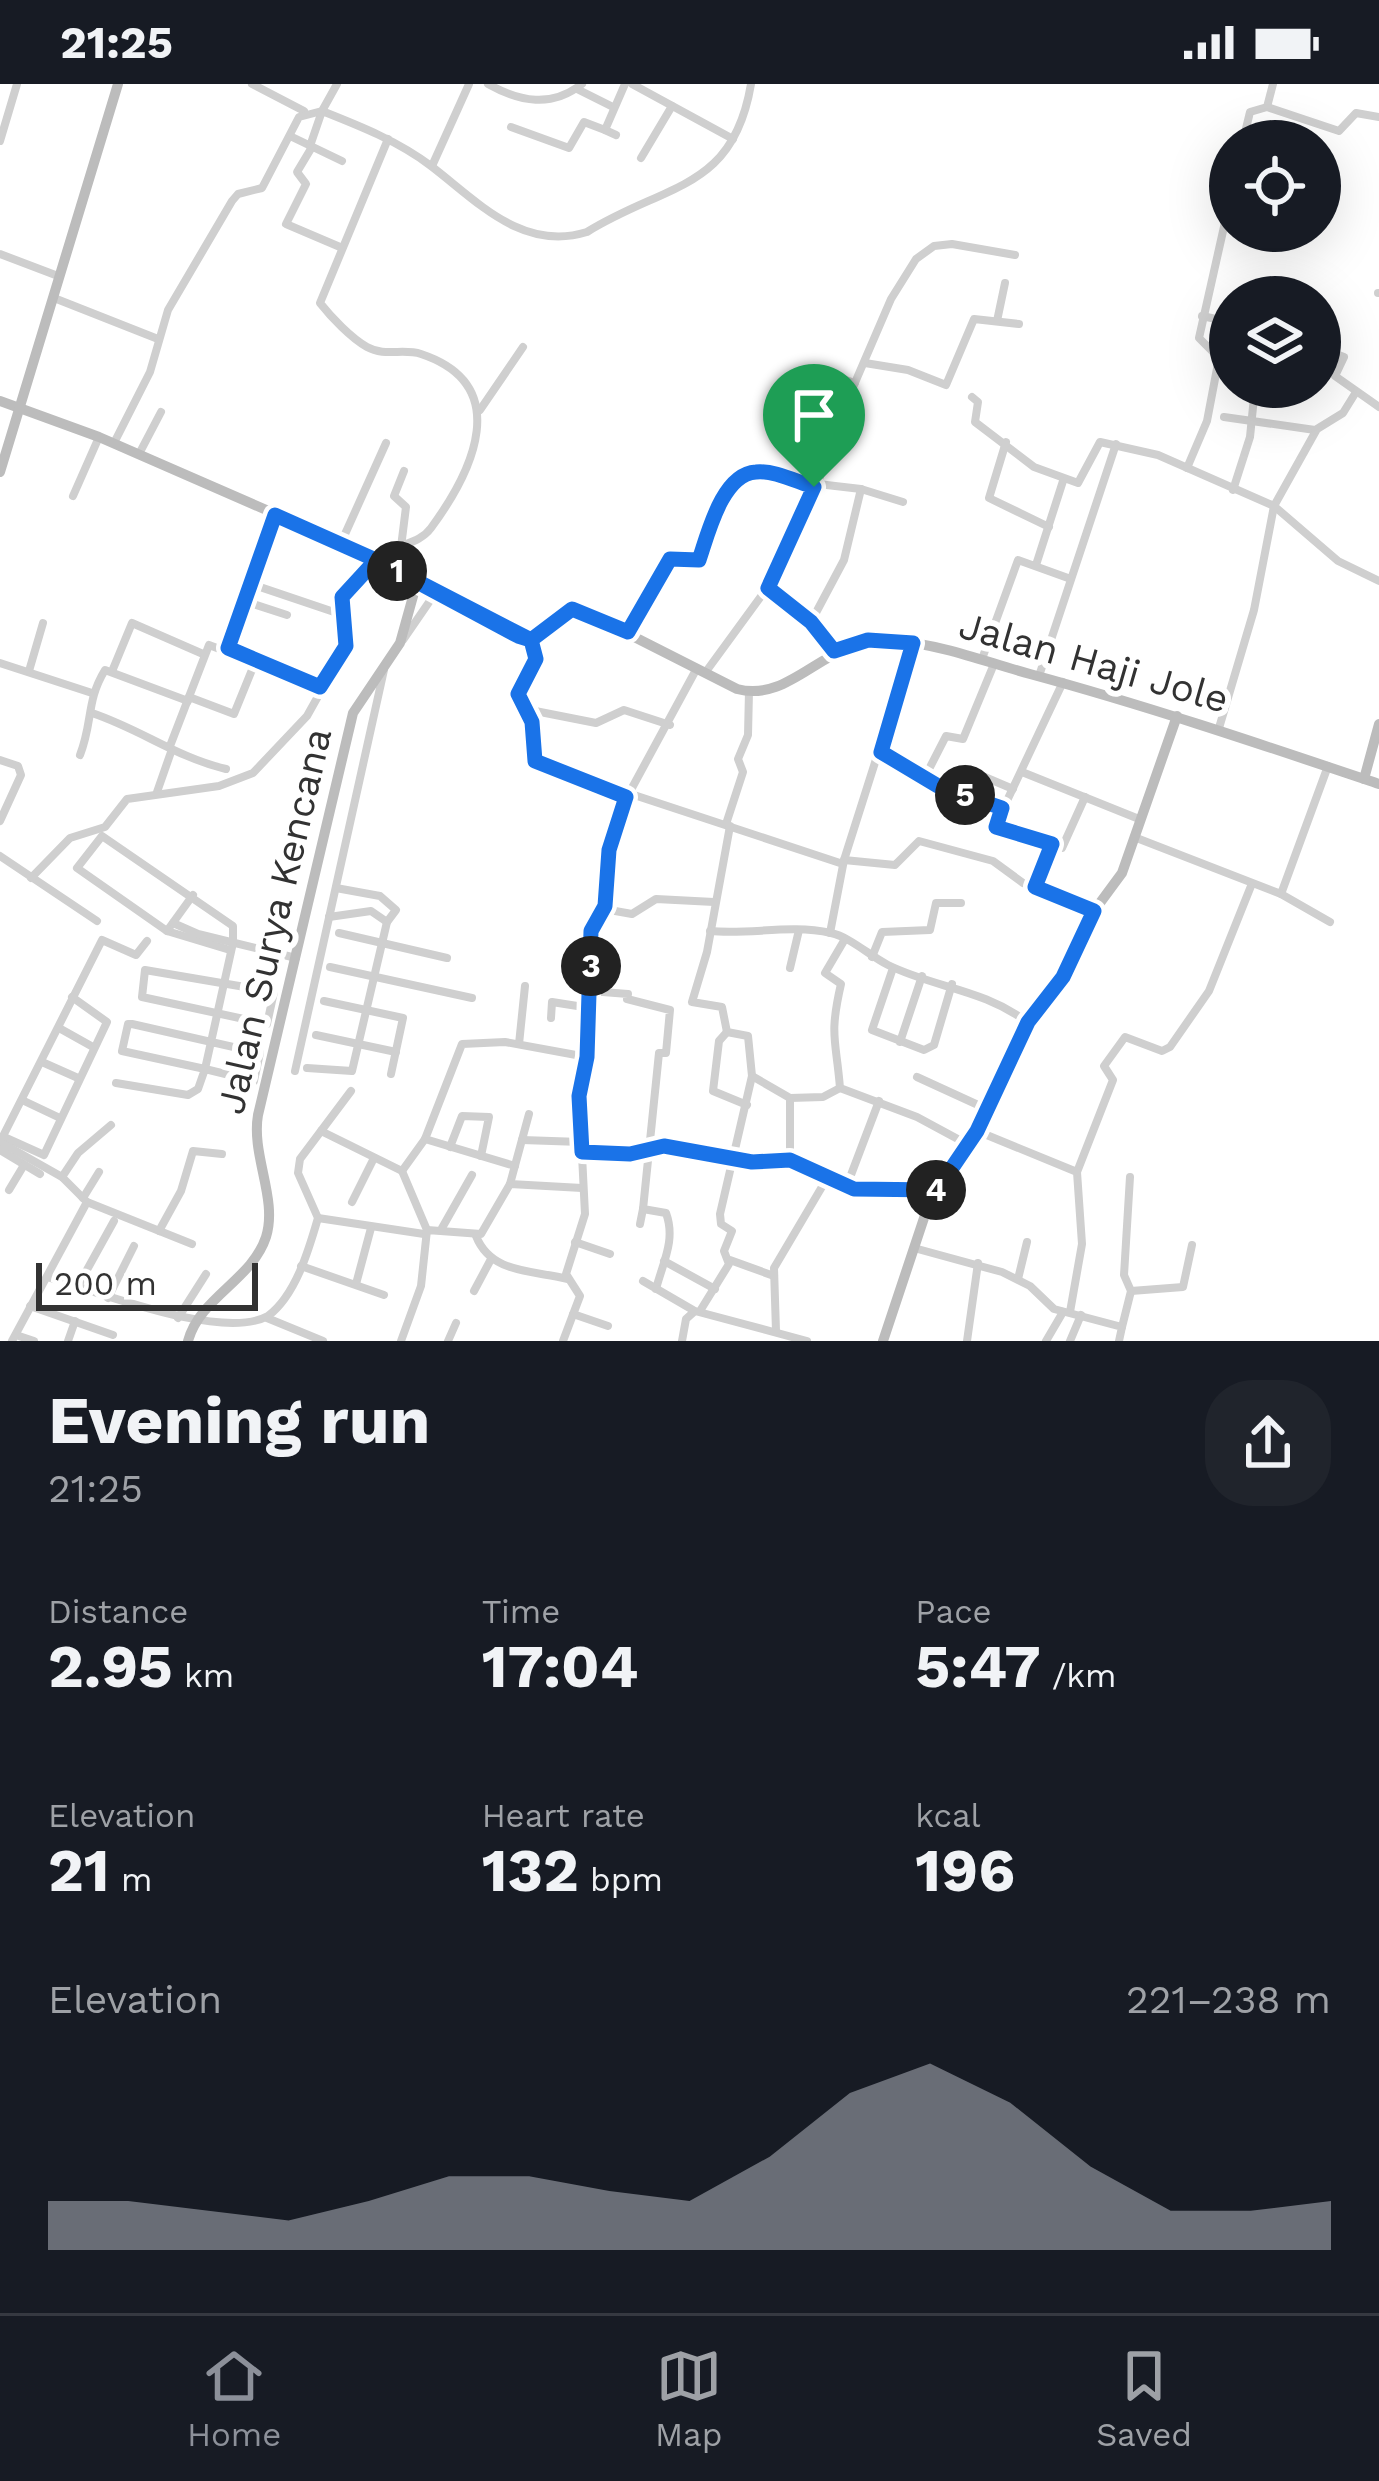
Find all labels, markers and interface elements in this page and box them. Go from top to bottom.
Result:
text: 21:25 [60,16,173,69]
map controls [1209,120,1341,408]
button: locate [1209,120,1341,252]
button: layers [1209,276,1341,408]
pin [763,364,865,487]
icon: arrive [781,382,847,448]
pin: 1 [367,541,427,601]
text: 1 [390,551,404,590]
street label: Jalan Haji Jole [954,602,1234,722]
street label: Jalan Surya Kencana [208,724,340,1118]
pin: 5 [935,765,995,825]
text: 5 [955,775,975,814]
pin: 3 [561,936,621,996]
text: 3 [581,946,601,985]
pin: 4 [906,1160,966,1220]
text: 4 [925,1170,947,1209]
scale bar [36,1257,258,1310]
text: 200 m [54,1264,157,1303]
button: share [1205,1380,1331,1506]
text: Evening run [48,1382,430,1459]
text: 21:25 [48,1466,143,1511]
text: Distance [48,1592,188,1631]
text: Time [482,1592,560,1631]
text: Pace [915,1592,992,1631]
text: 2.95 [48,1631,173,1702]
text: 17:04 [482,1631,638,1702]
text: 5:47 [915,1631,1041,1702]
text: km [173,1656,234,1695]
text: /km [1041,1656,1117,1695]
text: Elevation [48,1796,195,1835]
text: Heart rate [482,1796,645,1835]
text: kcal [915,1796,981,1835]
text: 21 [48,1835,110,1906]
text: 132 [482,1835,579,1906]
text: 196 [915,1835,1015,1906]
text: m [110,1860,152,1899]
text: bpm [579,1860,663,1899]
text: Elevation [48,1977,222,2022]
text: 221–238 m [1126,1977,1331,2022]
tab: Home [187,2343,281,2454]
tab: Map [655,2343,722,2454]
tab: Saved [1096,2343,1192,2454]

